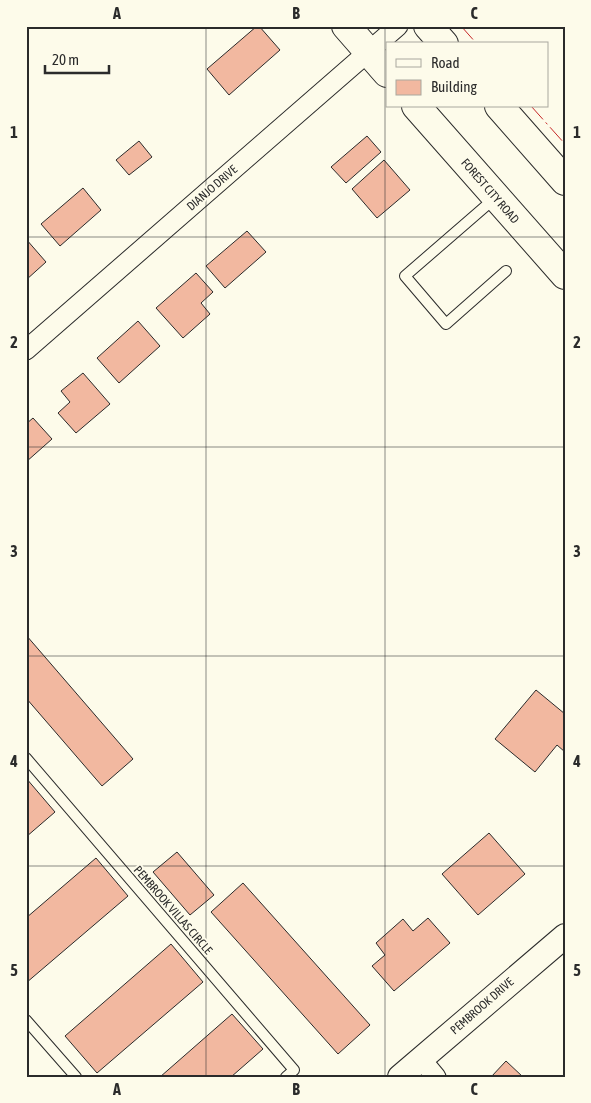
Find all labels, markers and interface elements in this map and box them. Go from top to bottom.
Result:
text: A [112,4,121,22]
text: B [292,4,300,22]
text: C [470,4,478,22]
scale bar [45,42,109,74]
legend [386,42,548,108]
text: 20 m [52,51,79,68]
text: Road [431,54,460,71]
text: Building [431,78,477,95]
text: 1 [10,123,18,141]
text: 1 [573,123,581,141]
street label: FOREST CITY ROAD [458,156,522,226]
street label: DIANJO DRIVE [184,162,240,214]
text: 2 [10,333,18,351]
text: 2 [573,333,581,351]
text: 3 [10,542,18,560]
text: 3 [573,542,581,560]
text: 4 [9,752,18,770]
text: 4 [572,752,581,770]
street label: PEMBROOK VILLAS CIRCLE [131,863,215,957]
text: 5 [10,961,18,979]
text: 5 [573,961,581,979]
street label: PEMBROOK DRIVE [448,975,516,1037]
text: A [112,1080,121,1098]
text: B [292,1080,300,1098]
text: C [470,1080,478,1098]

